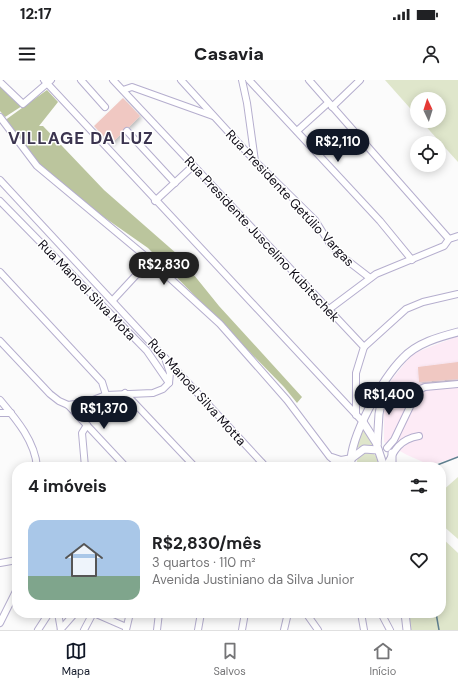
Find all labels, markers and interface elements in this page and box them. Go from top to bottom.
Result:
text: 12:17 [20,4,51,24]
text: Casavia [194,42,264,66]
icon: menu [16,43,38,65]
icon: person [420,43,442,65]
north arrow [410,92,446,128]
map controls [410,92,446,172]
street label: Rua Presidente Getúlio Vargas [222,126,358,270]
district label: VILLAGE DA LUZ [8,127,154,149]
pin: R$2,110 [301,129,375,163]
text: R$2,110 [315,133,361,150]
button: locate [410,136,446,172]
street label: Rua Presidente Juscelino Kubitschek [181,153,344,326]
street label: Rua Manoel Silva Mota [34,236,140,344]
pin: R$2,830 [127,252,201,286]
text: R$2,830 [138,256,190,273]
street label: Rua Manoel Silva Motta [144,335,250,449]
pin: R$1,400 [352,382,426,416]
text: R$1,400 [364,386,414,403]
pin: R$1,370 [67,396,141,430]
text: R$1,370 [80,400,128,417]
text: 4 imóveis [28,475,107,497]
icon: filters [408,475,430,497]
text: R$2,830/mês [152,532,262,554]
icon: home [60,536,108,584]
icon: heart [408,549,430,571]
text: 3 quartos · 110 m² [152,554,256,571]
text: Avenida Justiniano da Silva Junior [152,571,354,588]
tab: Mapa [62,640,90,678]
tab: Salvos [213,640,246,678]
tab: Início [369,640,396,678]

